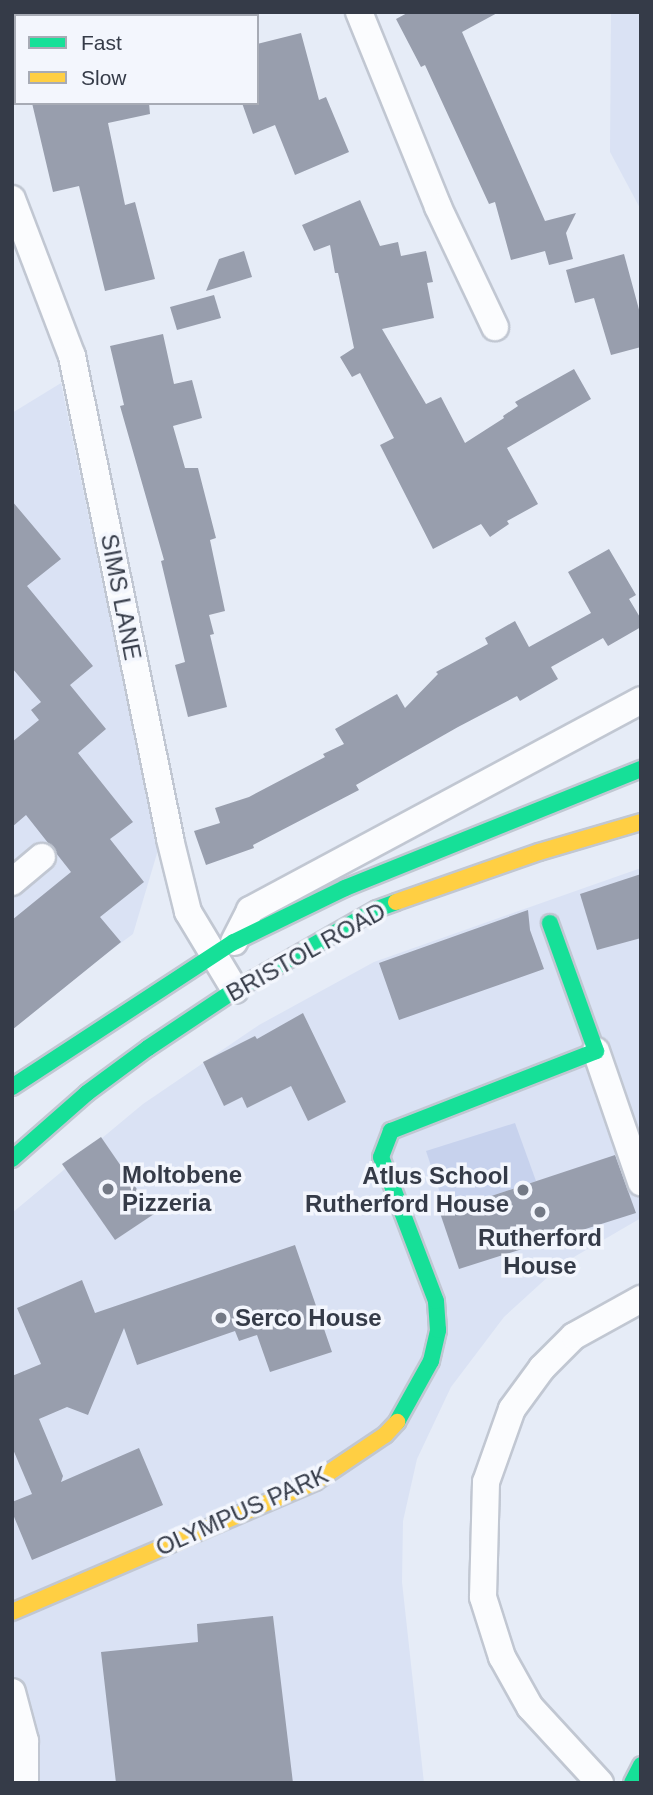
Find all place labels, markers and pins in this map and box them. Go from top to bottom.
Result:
place label: Moltobene Pizzeria [122,1161,242,1217]
place label: Atlus School Rutherford House [305,1162,509,1218]
marker: Moltobene Pizzeria [100,1181,116,1197]
marker: Atlus School Rutherford House [515,1182,531,1198]
marker: Rutherford House [532,1204,548,1220]
place label: Rutherford House [478,1224,602,1280]
place label: Serco House [235,1304,382,1332]
marker: Serco House [213,1310,229,1326]

